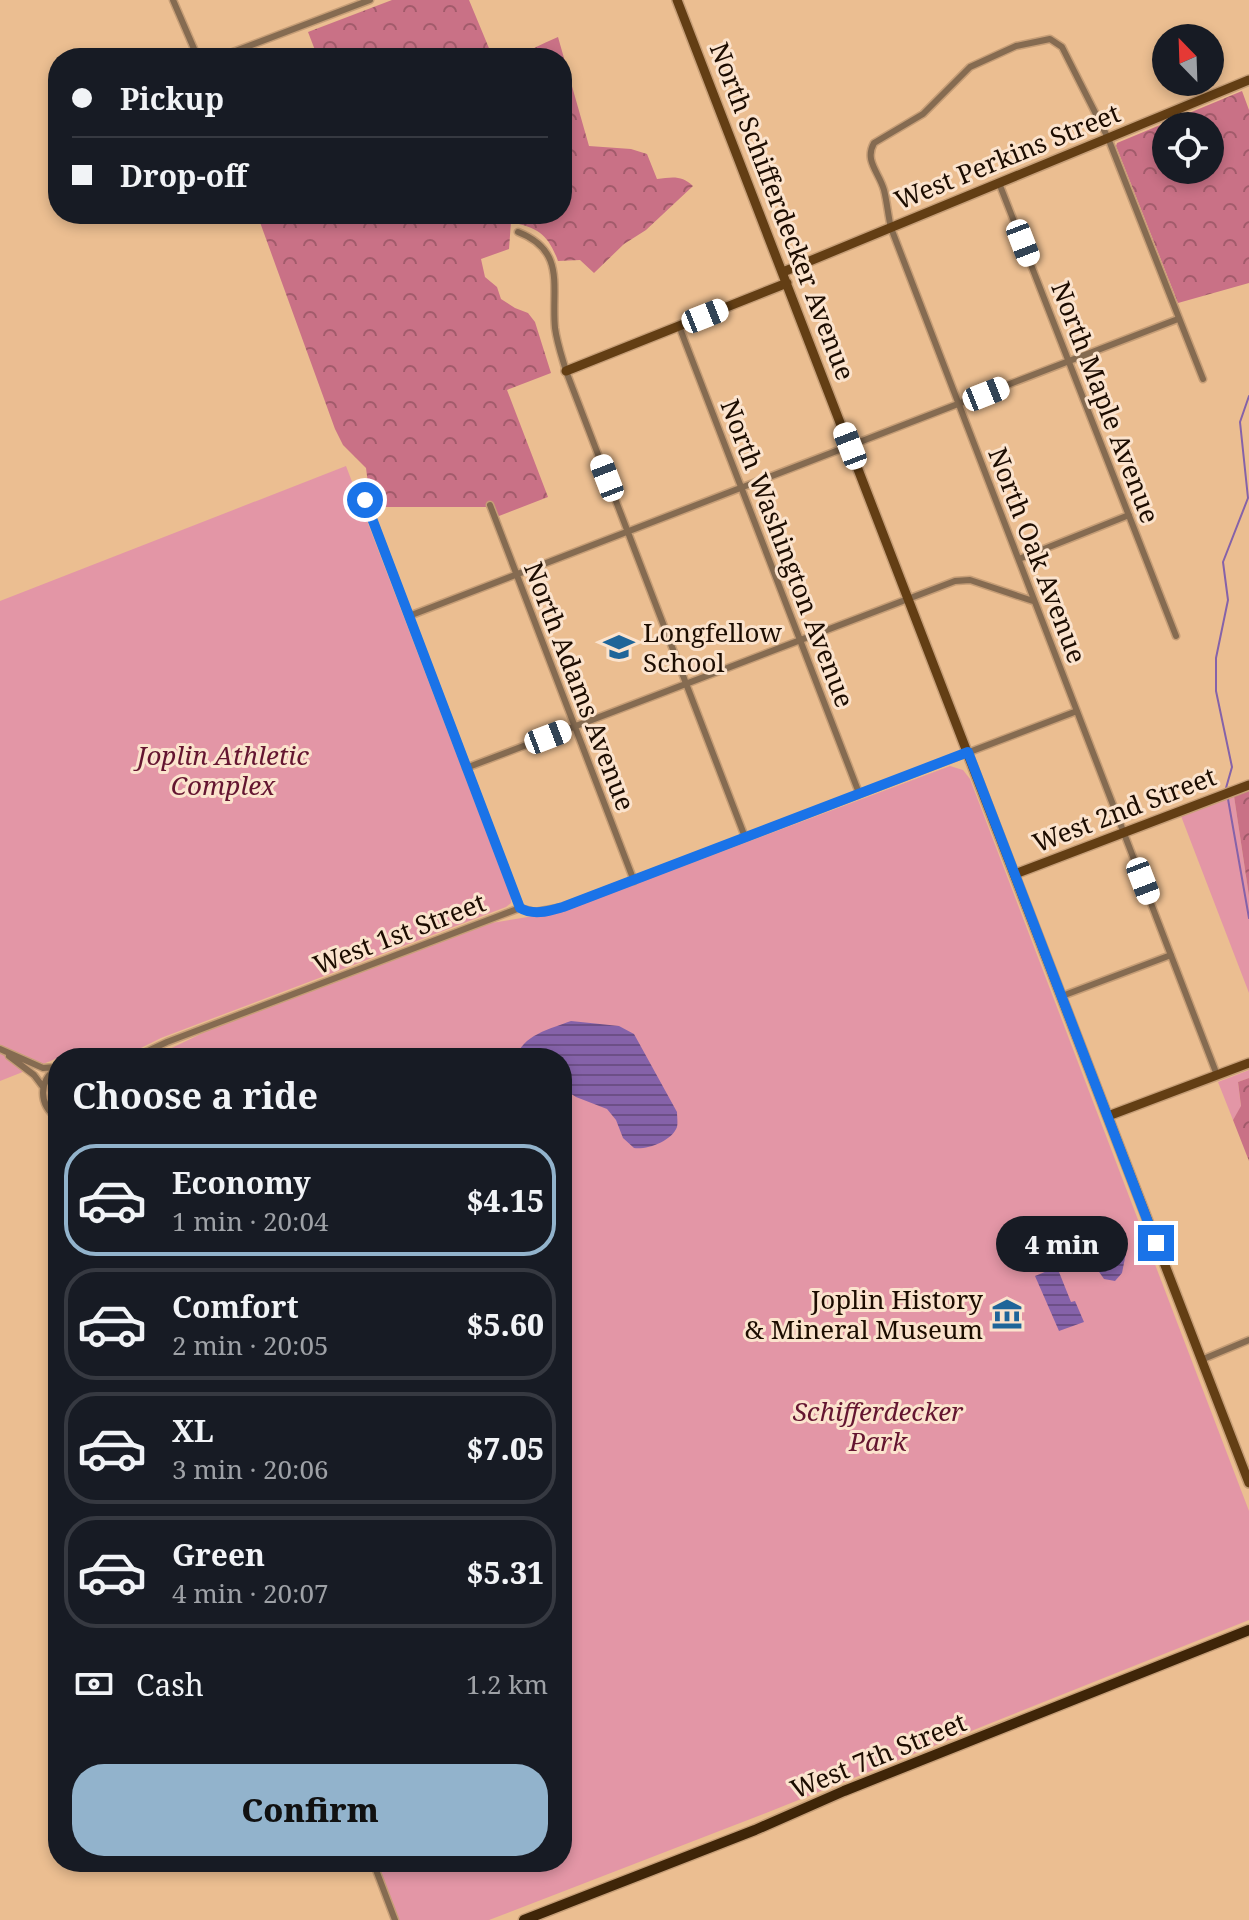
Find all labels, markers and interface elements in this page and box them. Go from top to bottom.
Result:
north arrow [1152,24,1224,96]
map controls [1152,24,1224,184]
street label: North Schifferdecker Avenue [702,37,864,385]
text: Pickup [120,78,224,119]
street label: West Perkins Street [889,94,1125,218]
button: locate [1152,112,1224,184]
text: Drop-off [120,155,247,196]
car [1003,216,1043,270]
street label: North Maple Avenue [1043,276,1169,528]
car [678,296,732,336]
car [959,374,1013,414]
street label: North Washington Avenue [713,394,863,712]
car [830,419,870,473]
street label: North Oak Avenue [980,442,1096,668]
car [587,451,627,505]
route start [347,482,383,518]
street label: North Adams Avenue [516,556,644,816]
place label: Longfellow School [643,614,783,680]
school or university icon: Longfellow School [602,630,636,664]
car [521,717,575,757]
park label: Joplin Athletic Complex [132,737,309,803]
street label: West 2nd Street [1027,757,1221,861]
car [1123,854,1163,908]
street label: West 1st Street [308,884,490,982]
text: Choose a ride [72,1071,318,1120]
text: Economy [172,1162,311,1203]
icon: car [76,1164,148,1236]
text: $4.15 [467,1180,544,1221]
text: 1 min · 20:04 [172,1203,329,1239]
callout: 4 min [996,1215,1128,1271]
route end [1138,1225,1174,1261]
text: 4 min [1025,1226,1099,1262]
place label: Joplin History & Mineral Museum [745,1281,983,1347]
text: Comfort [172,1286,299,1327]
icon: car [76,1288,148,1360]
museum icon: Joplin History & Mineral Museum [990,1297,1024,1331]
text: $5.60 [467,1304,544,1345]
text: 2 min · 20:05 [172,1327,329,1363]
park label: Schifferdecker Park [793,1393,964,1459]
text: XL [172,1410,214,1451]
icon: car [76,1412,148,1484]
text: $7.05 [467,1428,544,1469]
text: 3 min · 20:06 [172,1451,329,1487]
text: Green [172,1534,265,1575]
icon: car [76,1536,148,1608]
text: $5.31 [467,1552,544,1593]
text: 4 min · 20:07 [172,1575,329,1611]
icon: cash [72,1662,116,1706]
text: Cash [136,1664,204,1705]
text: 1.2 km [466,1666,548,1702]
street label: West 7th Street [785,1703,971,1807]
button: Confirm [72,1764,548,1856]

